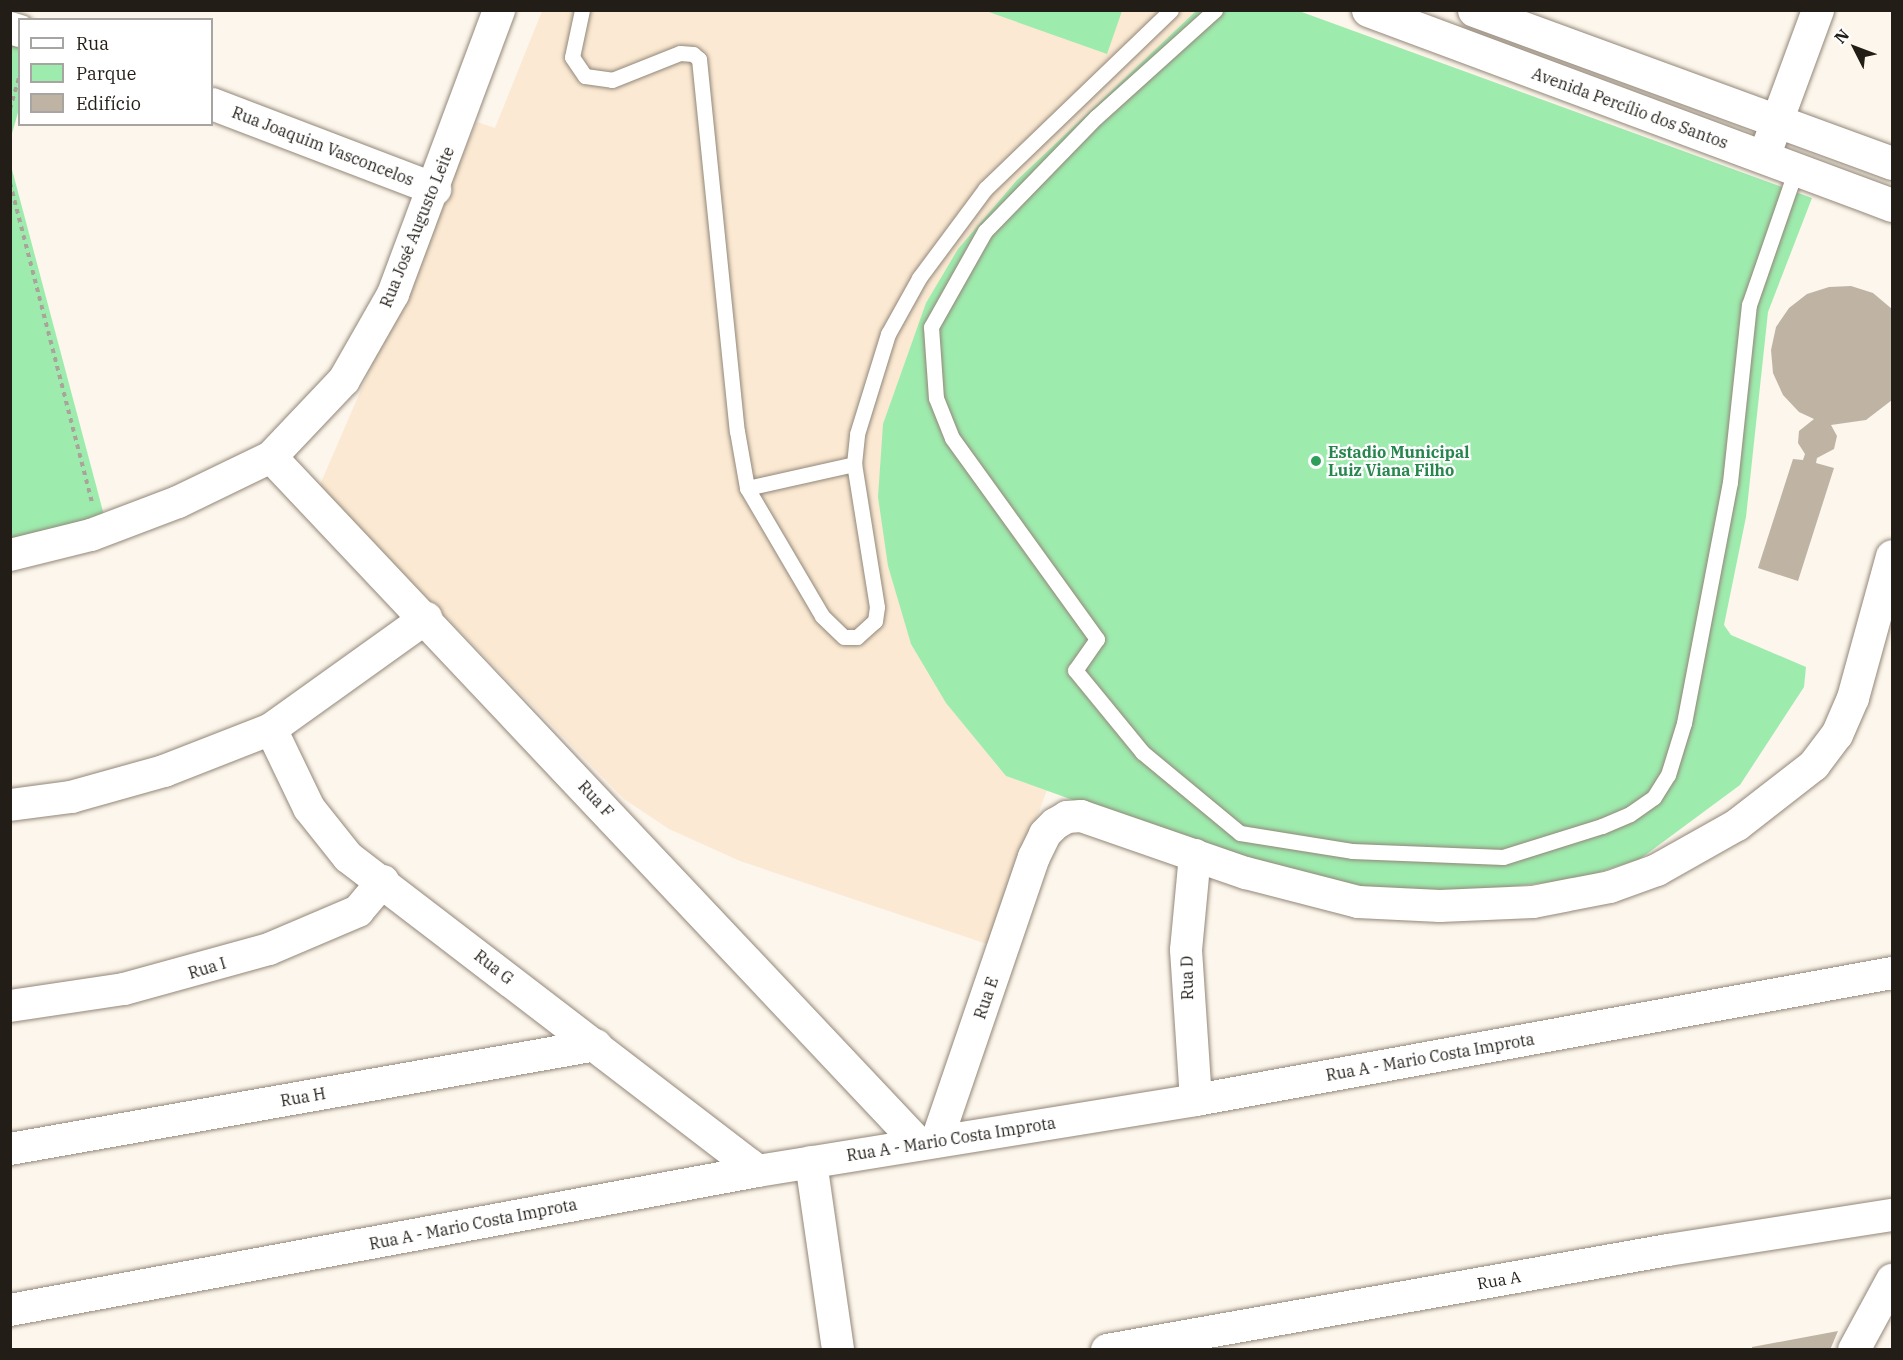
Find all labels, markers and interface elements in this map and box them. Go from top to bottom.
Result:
legend [18,18,213,126]
north arrow [1825,18,1885,78]
text: N [1830,25,1853,47]
text: Rua [76,32,109,55]
text: Parque [76,62,136,85]
street label: Avenida Percílio dos Santos [1529,64,1731,152]
text: Edifício [76,92,141,115]
street label: Rua Joaquim Vasconcelos [229,102,417,190]
street label: Rua José Augusto Leite [376,144,458,310]
place label: Estadio Municipal Luiz Viana Filho [1328,442,1469,480]
marker: Estadio Municipal Luiz Viana Filho [1309,454,1323,468]
street label: Rua F [574,777,618,821]
street label: Rua G [471,946,517,988]
street label: Rua I [186,953,228,983]
street label: Rua D [1177,956,1197,1000]
street label: Rua E [970,974,1002,1022]
street label: Rua A - Mario Costa Improta [1324,1029,1536,1085]
street label: Rua H [279,1084,327,1110]
street label: Rua A - Mario Costa Improta [845,1113,1057,1165]
street label: Rua A - Mario Costa Improta [367,1194,579,1254]
street label: Rua A [1476,1267,1522,1293]

